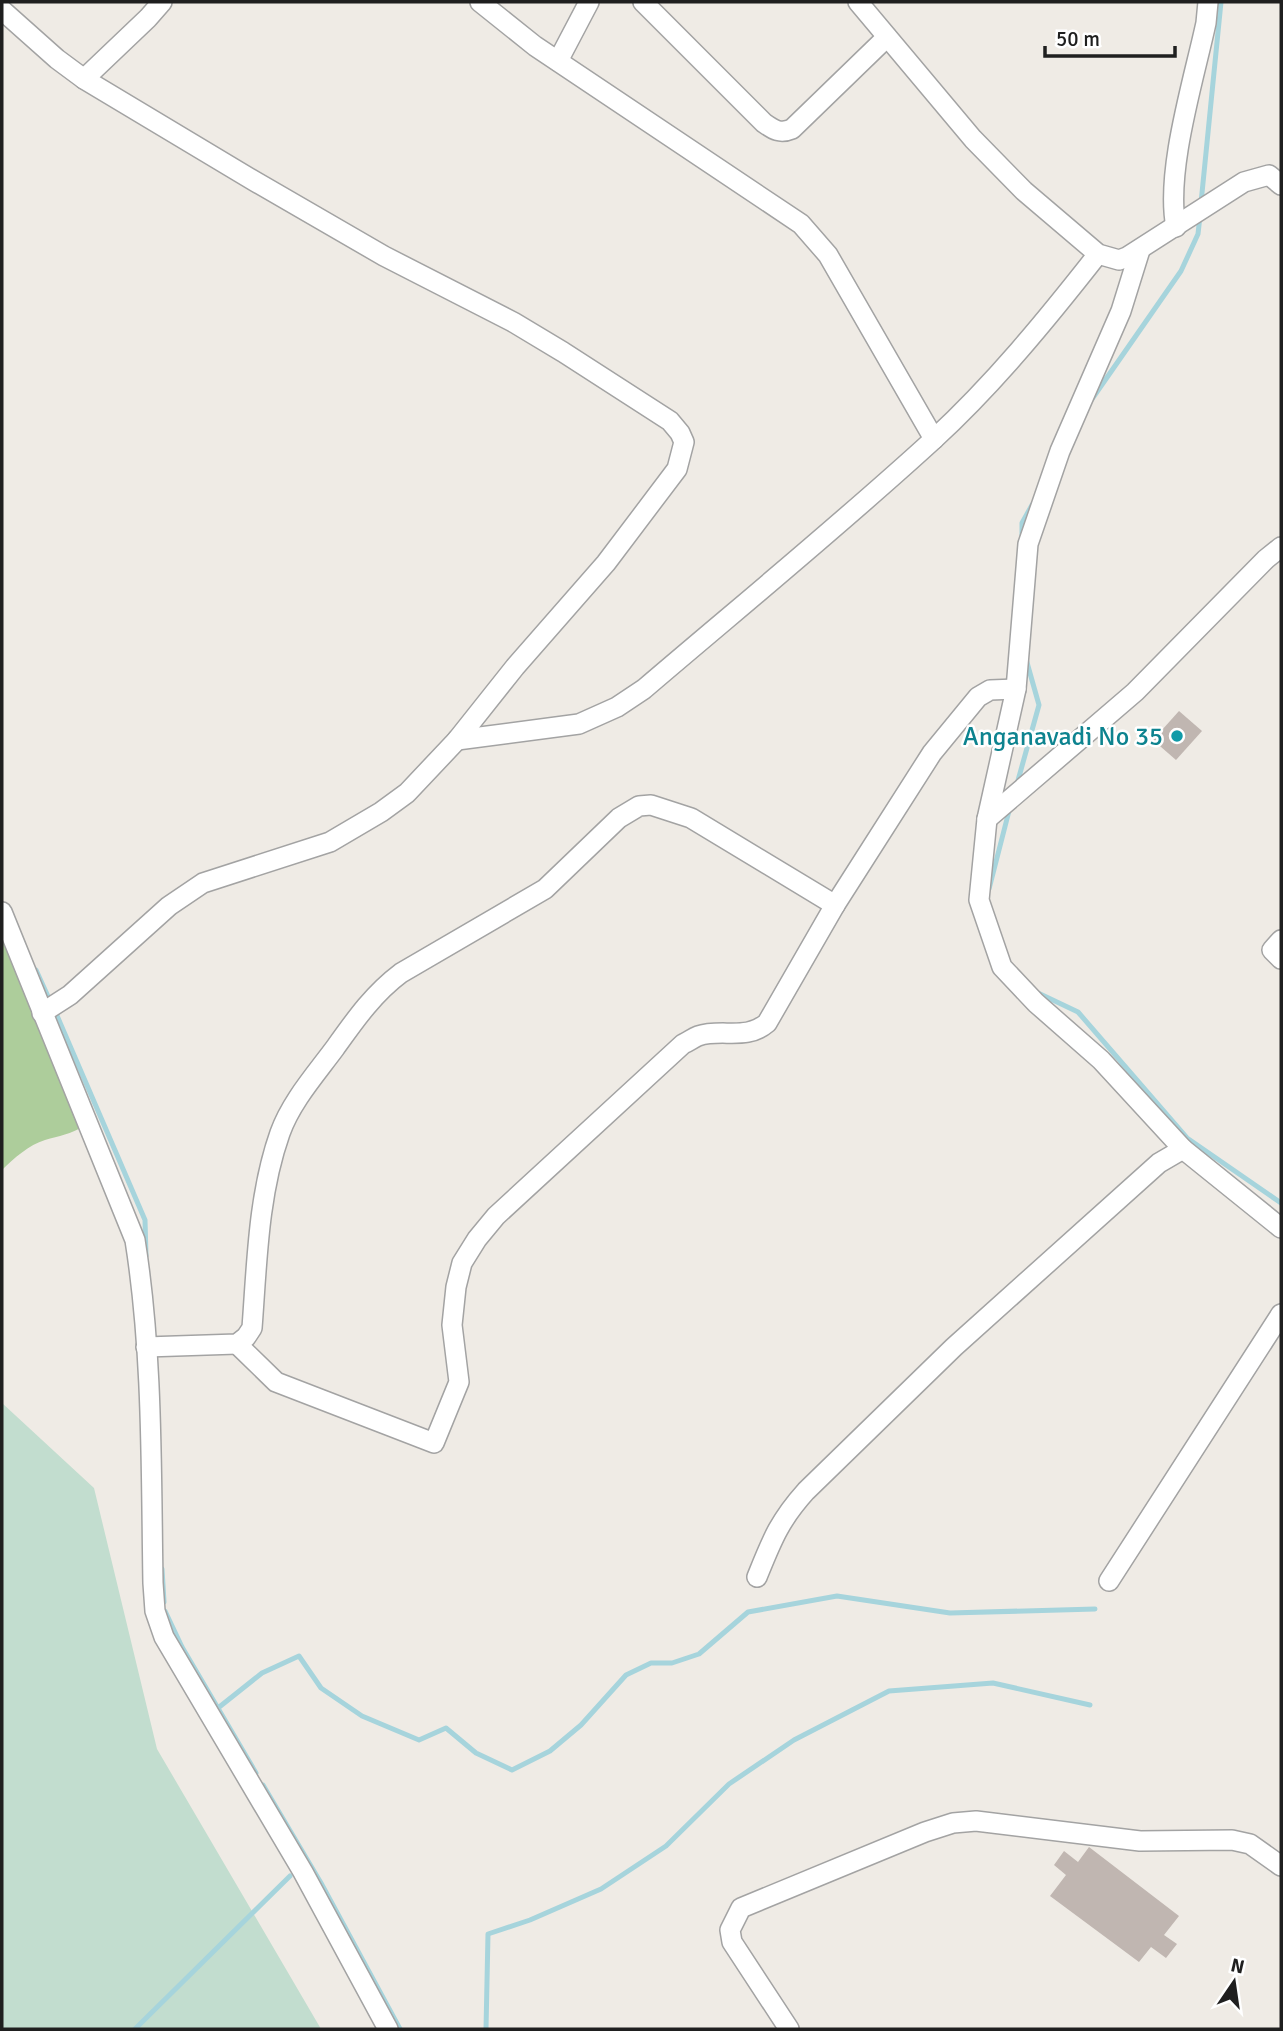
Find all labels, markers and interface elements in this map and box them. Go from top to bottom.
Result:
scale bar [1045,14,1174,58]
text: 50 m [1056,26,1100,52]
place label: Anganavadi No 35 [963,721,1163,753]
marker: Anganavadi No 35 [1169,728,1185,744]
north arrow [1199,1947,1269,2017]
text: N [1228,1953,1247,1980]

